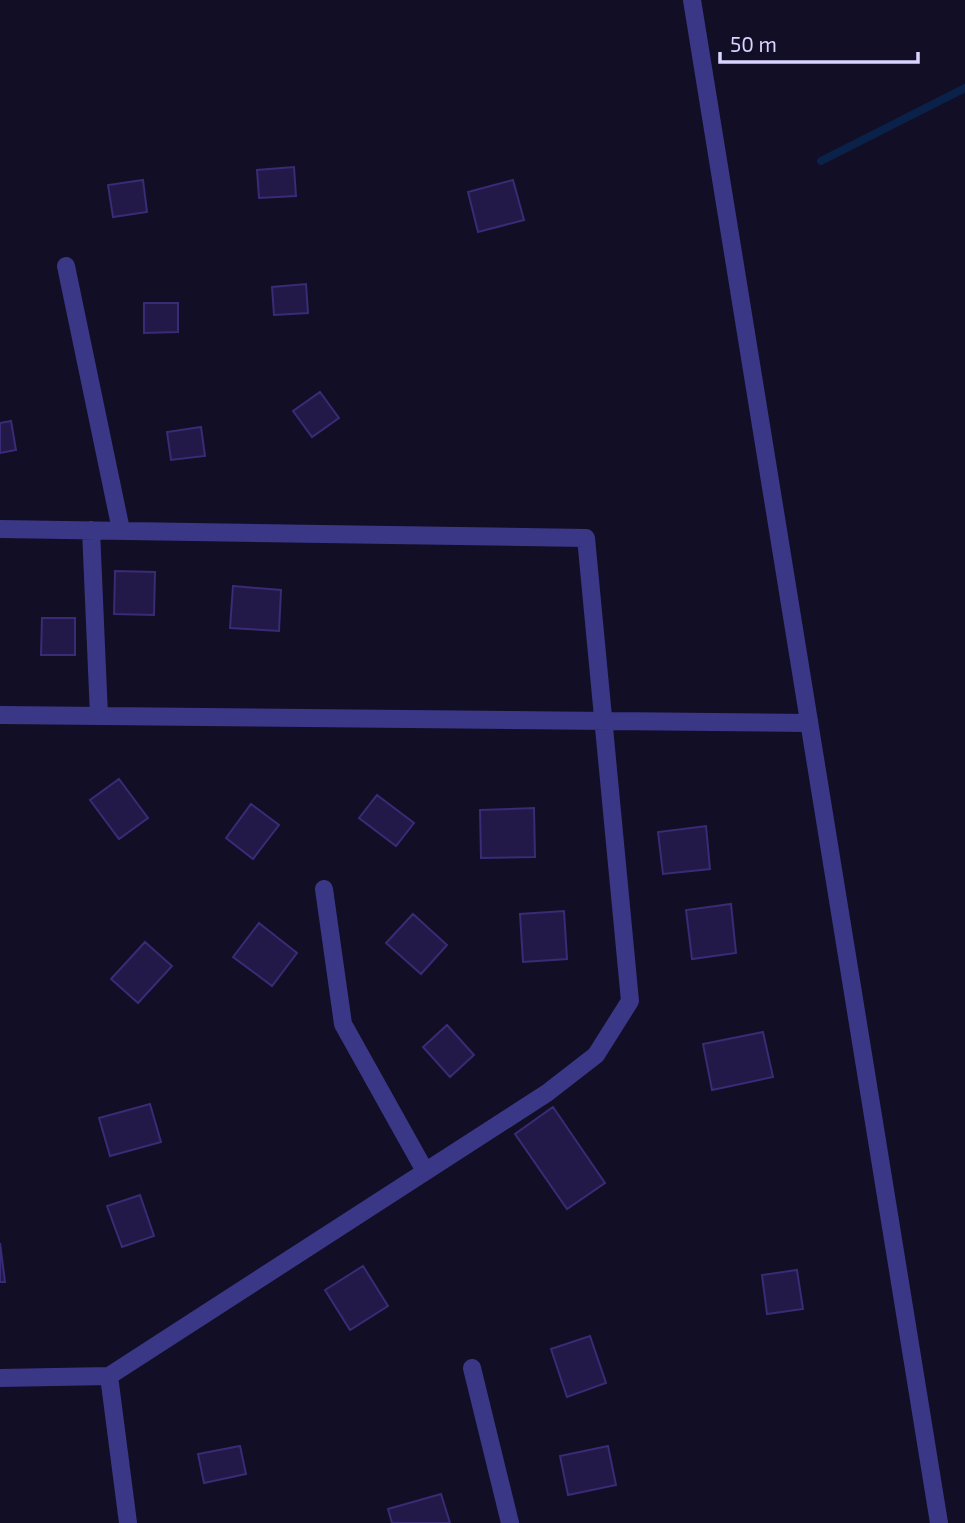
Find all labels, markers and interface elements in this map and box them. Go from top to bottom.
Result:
scale bar [720,21,918,65]
text: 50 m [730,31,777,56]

